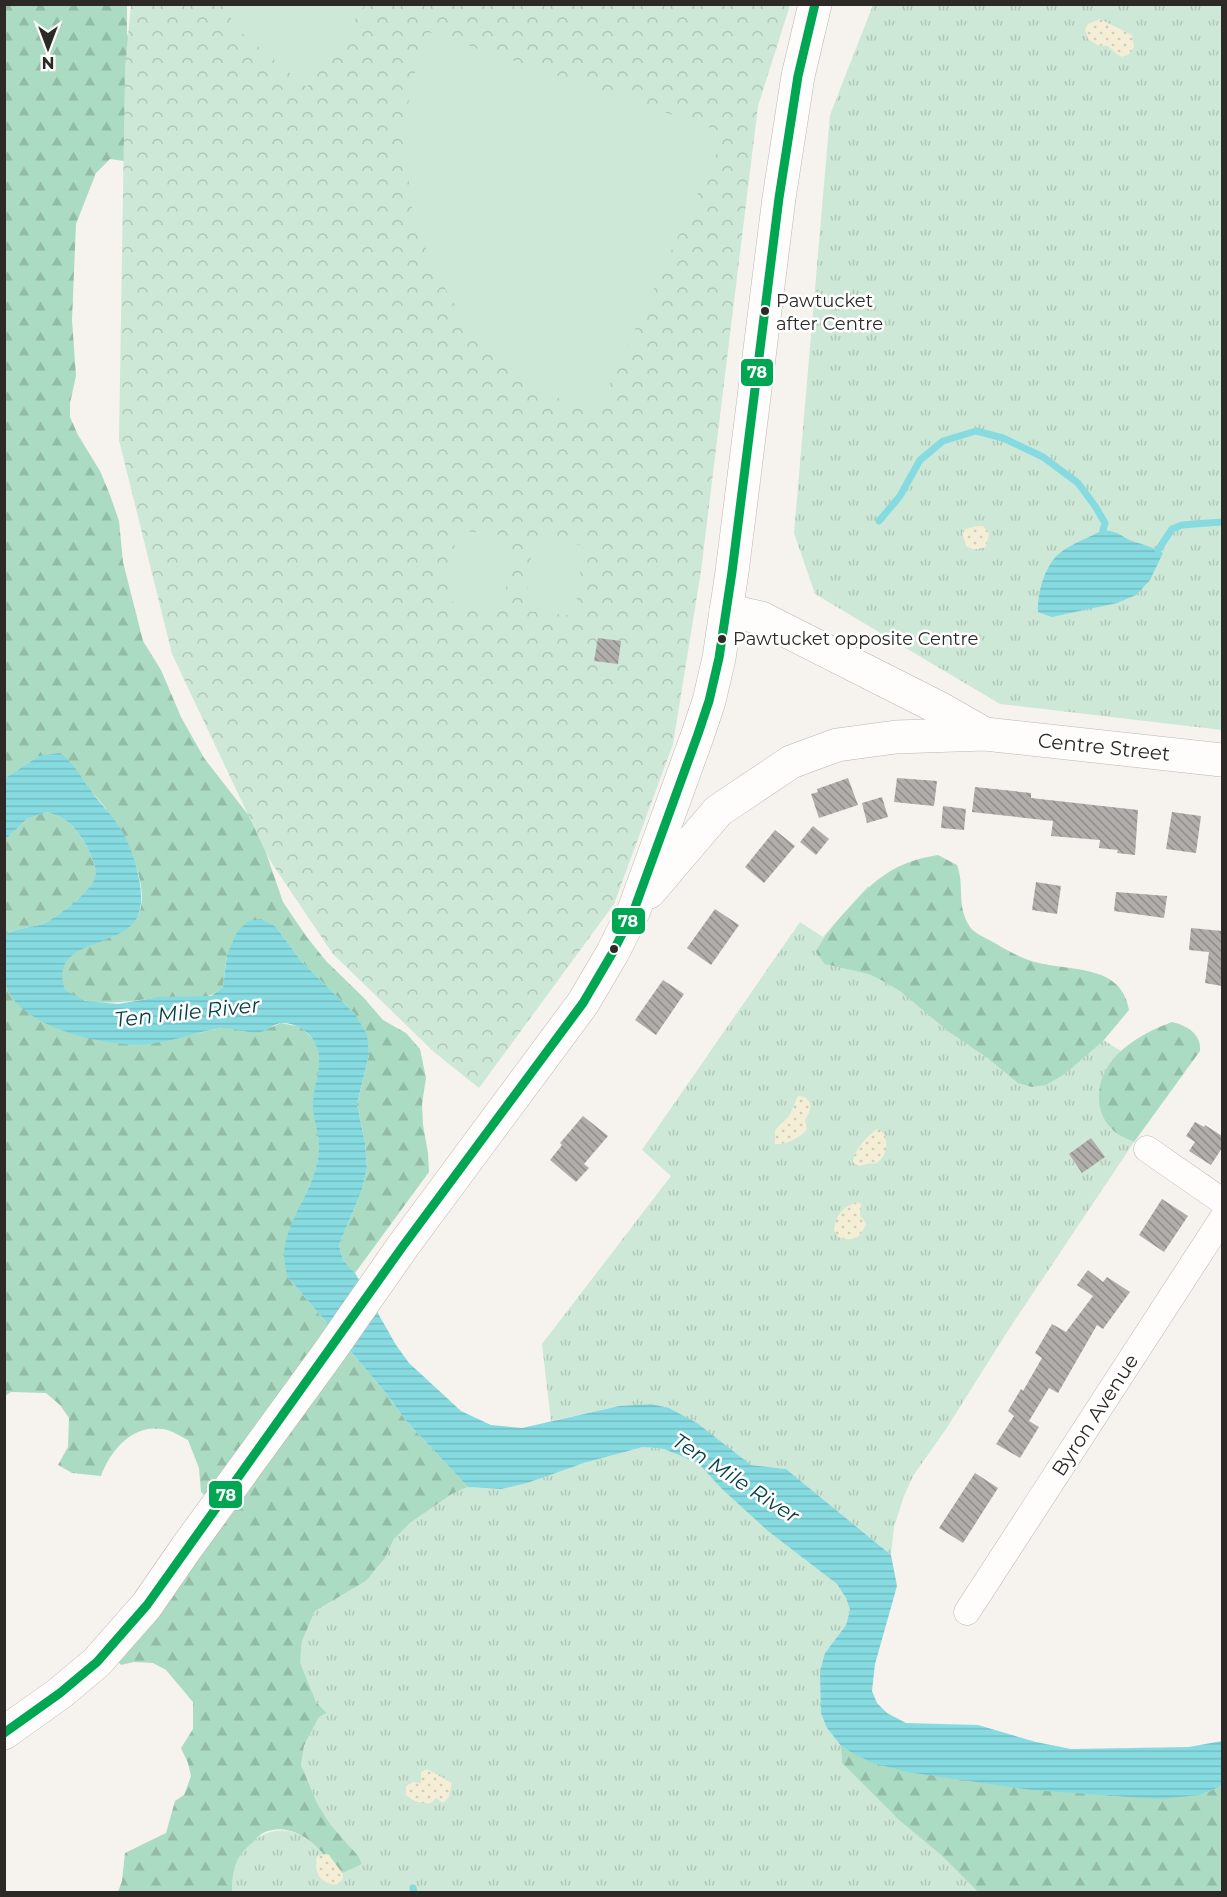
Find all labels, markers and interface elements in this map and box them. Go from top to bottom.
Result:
north arrow [18,18,78,78]
text: N [42,53,54,72]
place label: Pawtucket after Centre [776,290,883,335]
marker: Pawtucket after Centre [759,305,771,317]
line badge: 78 [740,358,774,387]
text: 78 [747,363,767,382]
place label: Pawtucket opposite Centre [733,628,978,650]
marker: Pawtucket opposite Centre [716,633,728,645]
street label: Centre Street [1037,728,1171,766]
line badge: 78 [611,907,646,935]
text: 78 [618,912,638,931]
unlabelled marker [608,943,620,955]
water label: Ten Mile River [113,992,261,1032]
street label: Byron Avenue [1047,1350,1143,1480]
water label: Ten Mile River [668,1428,804,1529]
line badge: 78 [208,1480,243,1509]
text: 78 [216,1486,236,1505]

